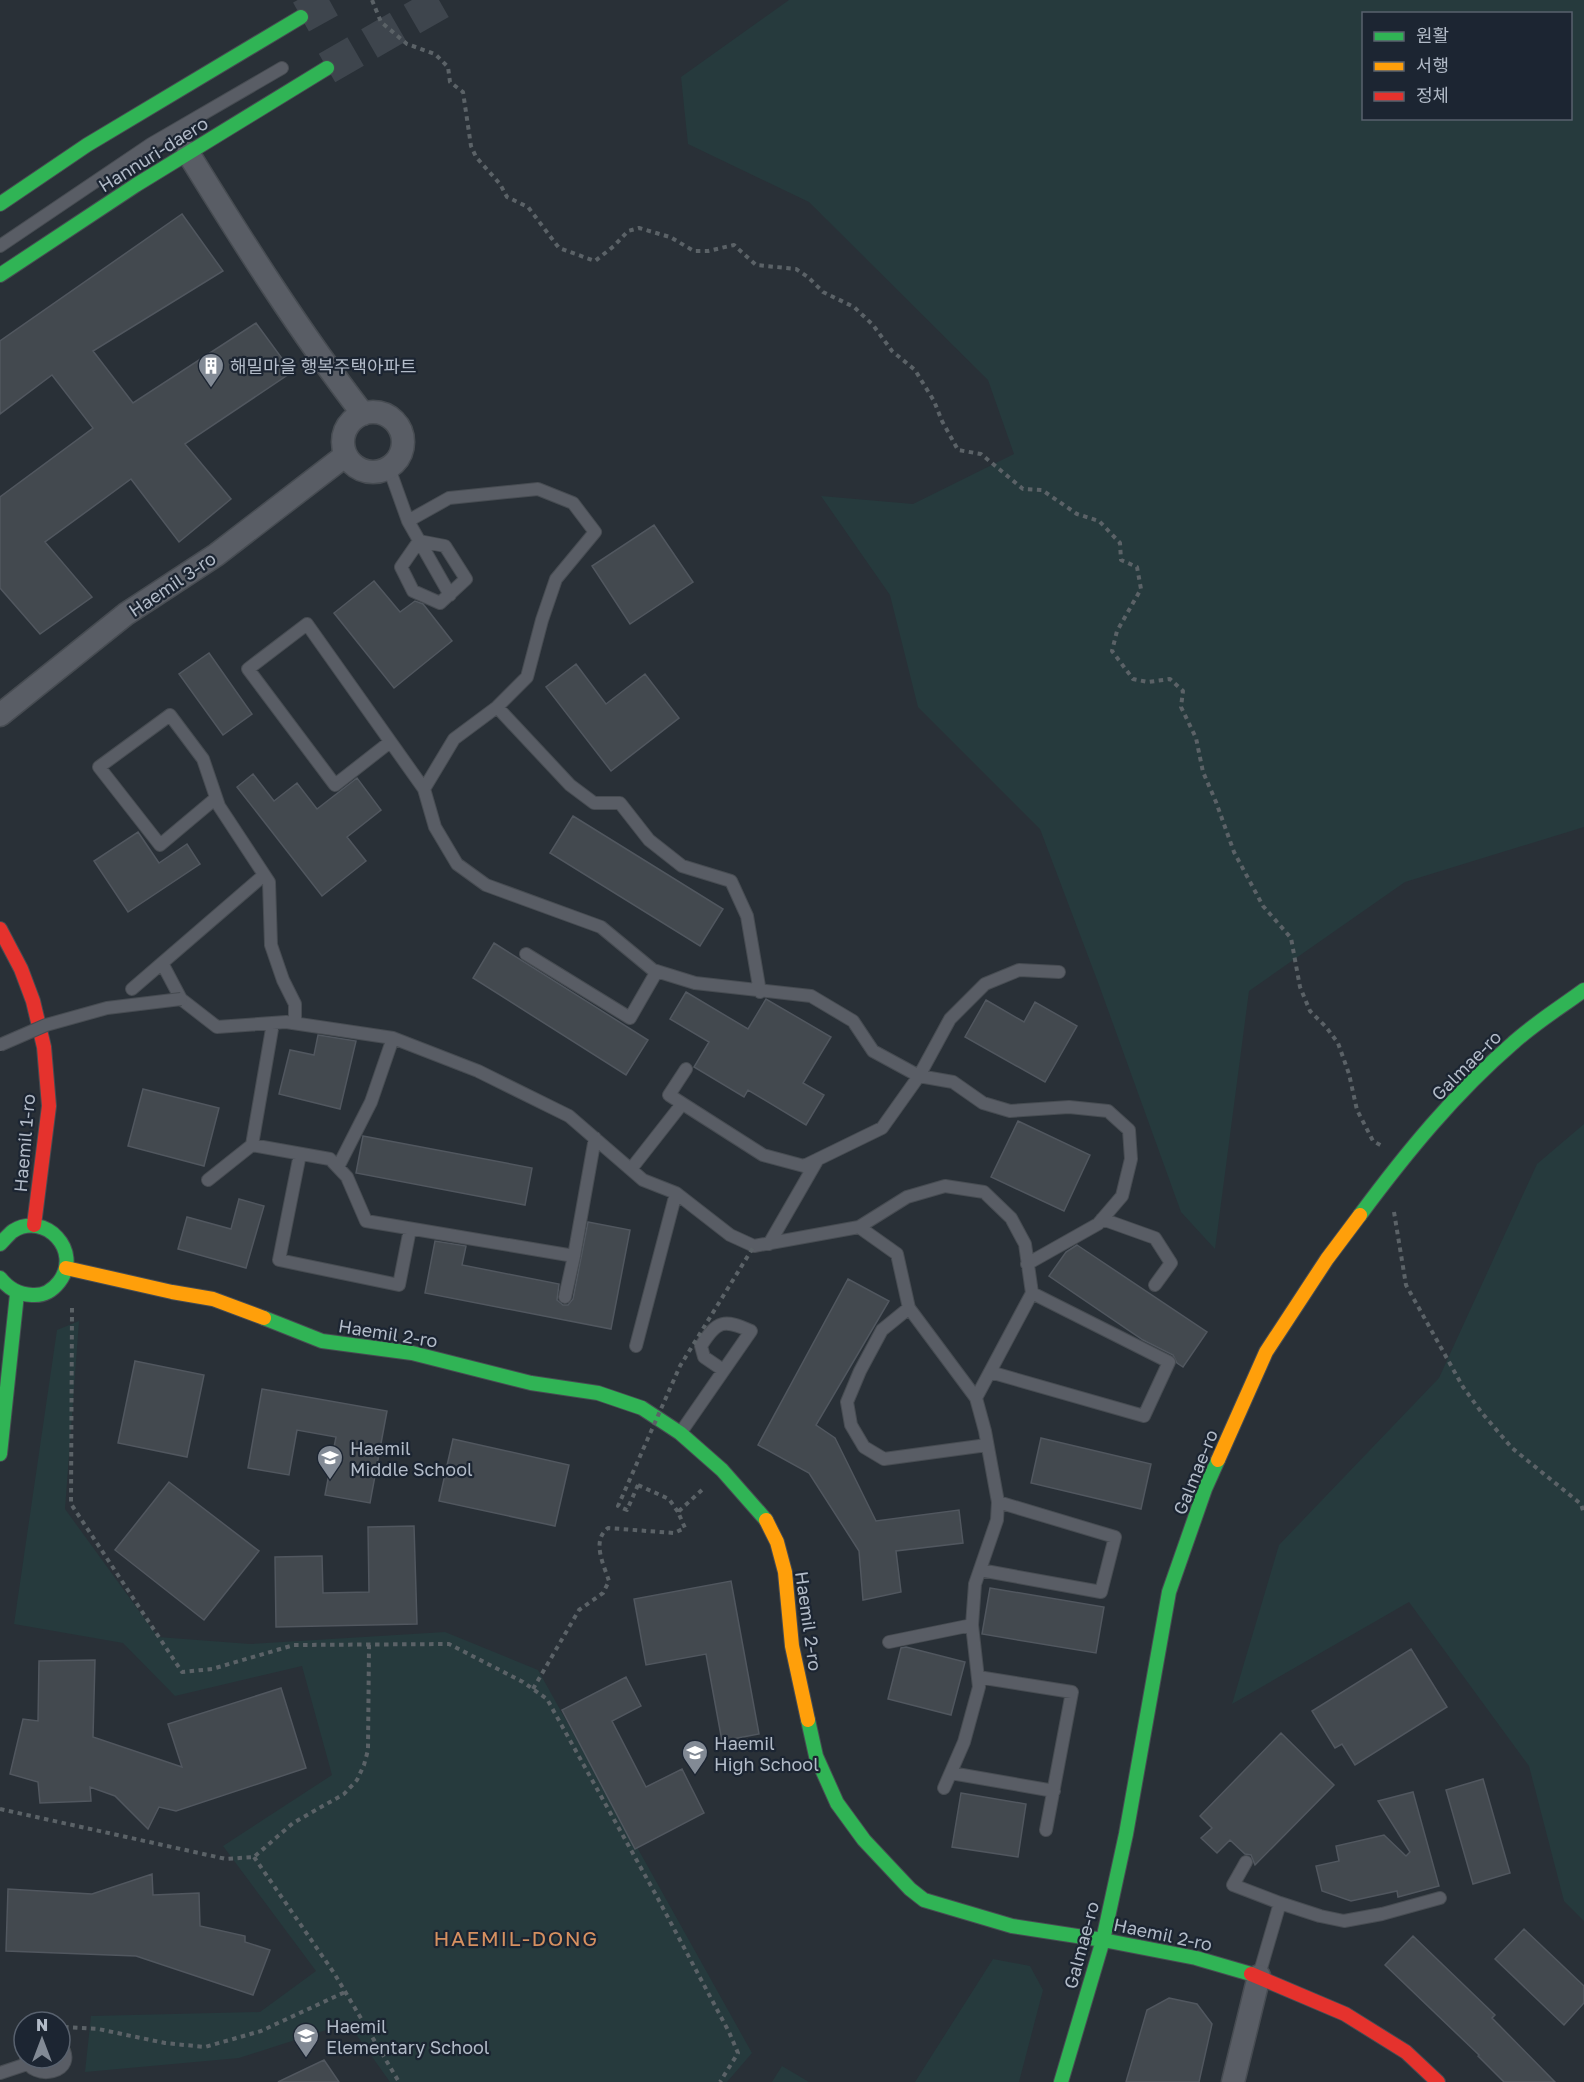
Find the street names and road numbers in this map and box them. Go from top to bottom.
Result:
street label: Hannuri-daero [94,112,212,196]
street label: Haemil 3-ro [124,547,220,621]
street label: Galmae-ro [1427,1026,1505,1104]
street label: Haemil 1-ro [9,1093,39,1193]
street label: Haemil 2-ro [337,1314,439,1352]
street label: Galmae-ro [1168,1426,1222,1518]
street label: Haemil 2-ro [791,1570,827,1672]
street label: Galmae-ro [1059,1899,1103,1991]
street label: Haemil 2-ro [1112,1913,1214,1955]

